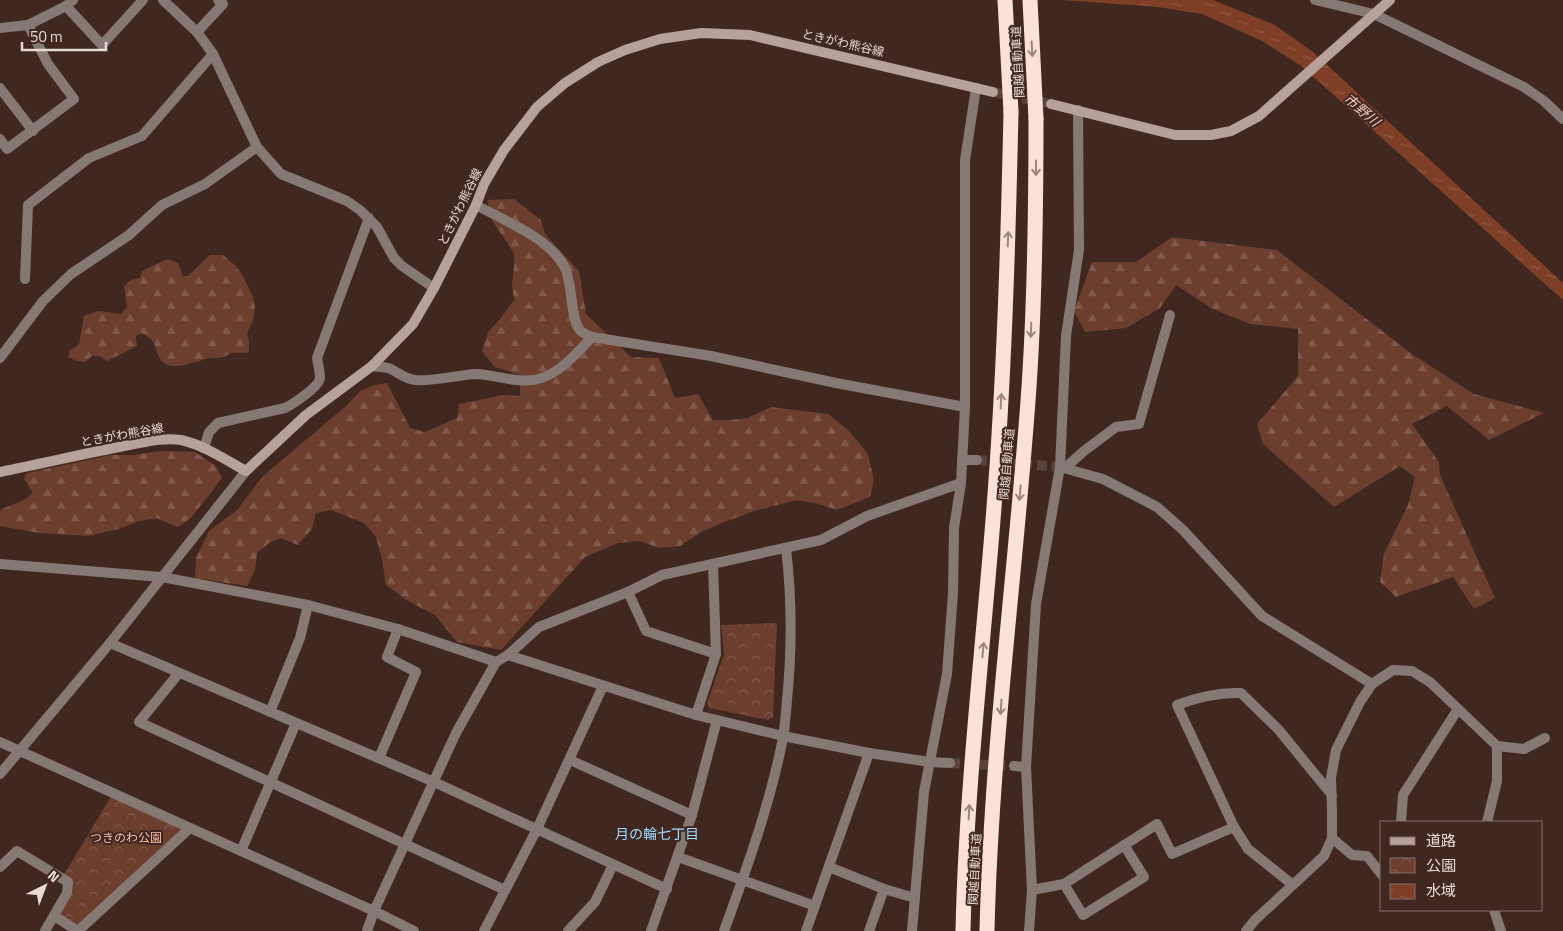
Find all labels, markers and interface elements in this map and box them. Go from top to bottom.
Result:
scale bar [22,20,106,52]
street label: ときがわ熊谷線 [800,24,886,61]
text: 50 m [30,25,63,48]
street label: 関越自動車道 [1006,26,1029,98]
one-way arrow [1028,40,1037,56]
water label: 市野川 [1340,88,1387,133]
one-way arrow [1031,160,1041,176]
street label: ときがわ熊谷線 [433,165,487,249]
one-way arrow [1003,231,1013,248]
one-way arrow [1027,322,1036,338]
one-way arrow [996,393,1005,409]
street label: ときがわ熊谷線 [79,418,165,451]
street label: 関越自動車道 [994,427,1019,501]
one-way arrow [1015,484,1025,500]
one-way arrow [978,643,987,659]
one-way arrow [996,698,1006,714]
one-way arrow [964,805,974,821]
legend [1380,821,1543,911]
district label: 月の輪七丁目 [615,823,699,844]
park label: つきのわ公園 [90,828,162,847]
text: 道路 [1426,829,1456,852]
street label: 関越自動車道 [963,833,986,905]
text: 公園 [1426,854,1456,877]
north arrow [20,861,70,911]
text: N [43,865,65,887]
text: 水域 [1426,879,1456,902]

